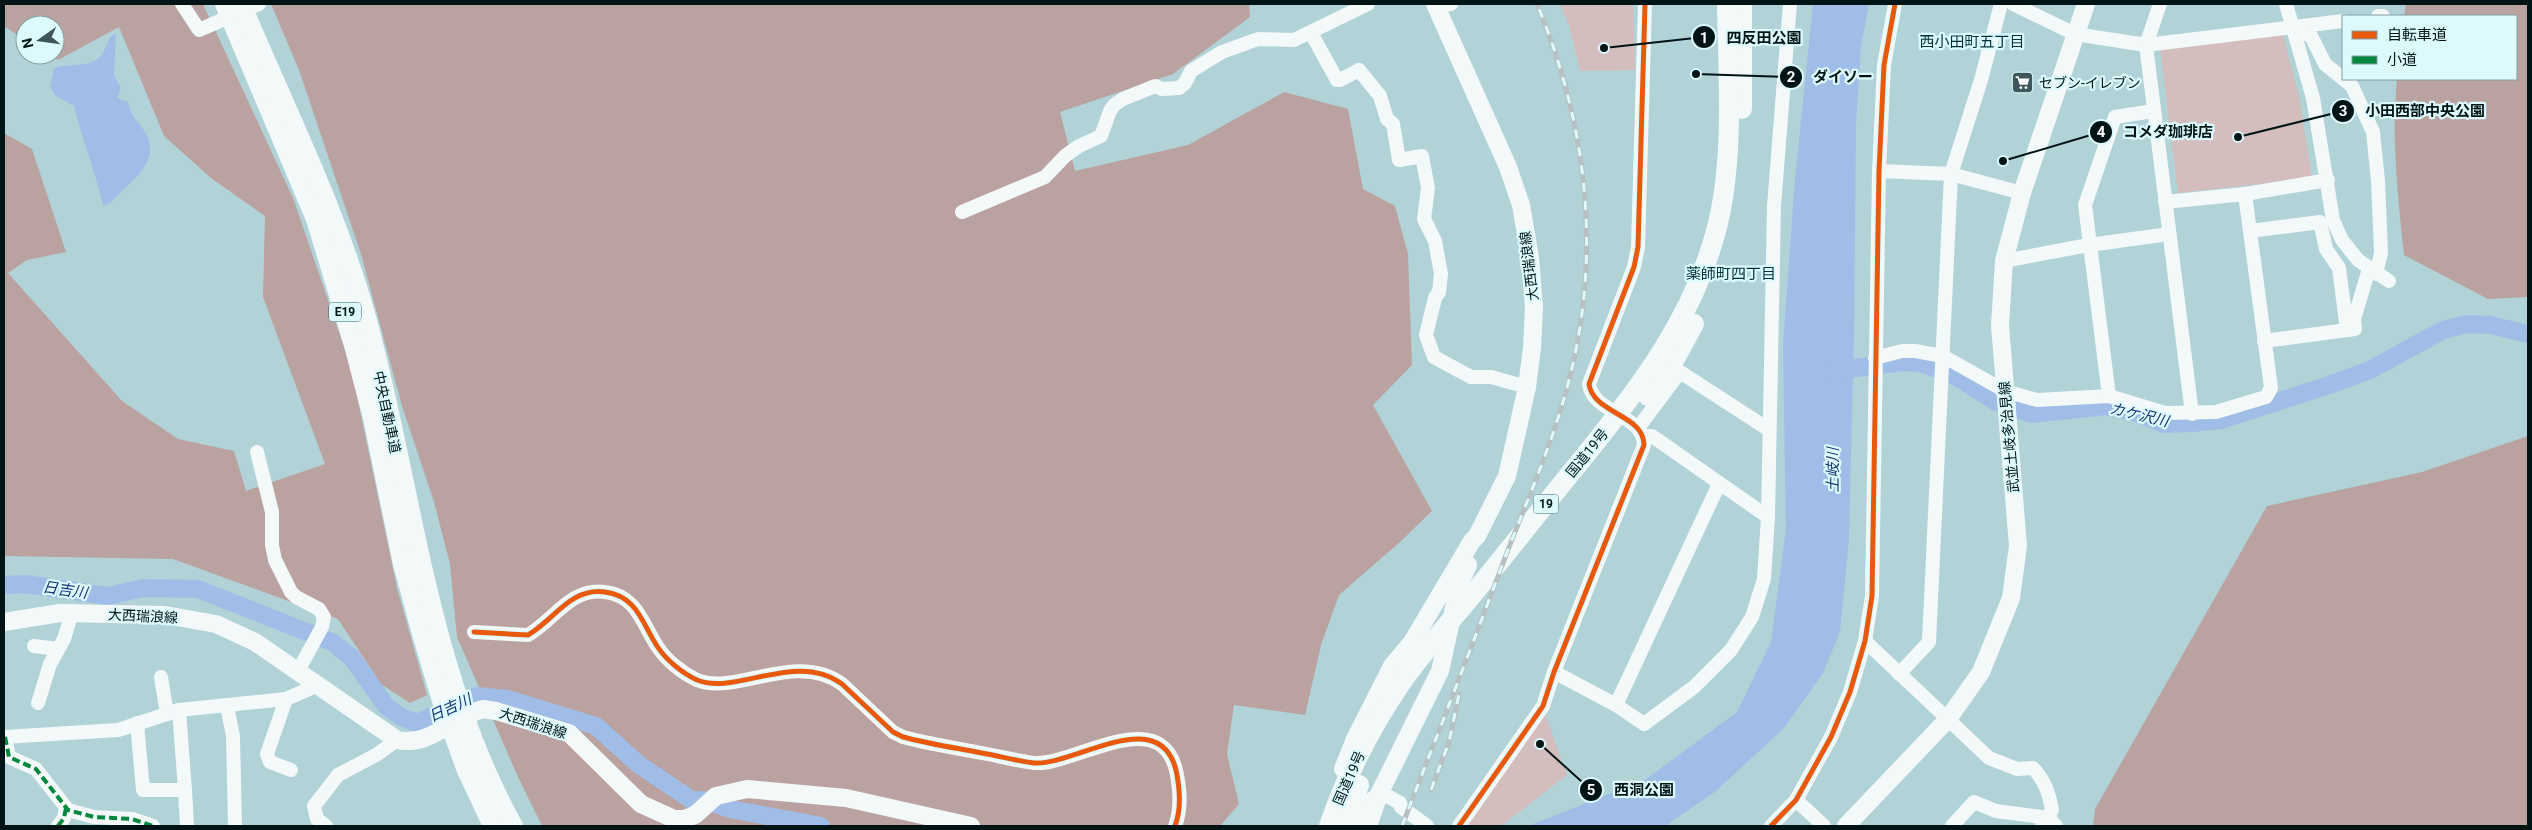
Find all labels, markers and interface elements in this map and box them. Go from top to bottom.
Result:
north arrow [15,15,65,65]
legend [2342,15,2517,80]
callout: 四反田公園 [1692,22,1812,52]
text: 自転車道 [2387,26,2447,44]
text: 1 [1700,29,1708,47]
text: 四反田公園 [1726,29,1802,47]
district label: 西小田町五丁目 [1919,33,2025,51]
text: N [18,36,36,50]
text: 小道 [2387,51,2417,69]
callout: ダイソー [1778,62,1883,92]
text: 2 [1787,68,1796,86]
text: ダイソー [1813,68,1873,86]
supermarket icon: セブン-イレブン [2011,71,2035,95]
place label: セブン-イレブン [2039,75,2141,91]
callout: 小田西部中央公園 [2330,96,2495,126]
text: 3 [2339,102,2347,120]
text: 小田西部中央公園 [2365,102,2485,120]
callout: コメダ珈琲店 [2088,117,2223,147]
text: 4 [2097,123,2106,141]
text: コメダ珈琲店 [2123,123,2213,141]
street label: 大西瑞浪線 [1517,230,1541,302]
district label: 薬師町四丁目 [1686,265,1776,283]
road number: E19 [329,302,361,322]
street label: 中央自動車道 [370,369,404,455]
street label: 武並土岐多治見線 [1996,381,2022,493]
water label: カケ沢川 [2108,399,2172,431]
street label: 国道19号 [1563,426,1611,480]
water label: 土岐川 [1824,446,1842,493]
road number: 19 [1534,494,1558,514]
water label: 日吉川 [41,578,91,602]
street label: 大西瑞浪線 [108,606,178,626]
water label: 日吉川 [426,689,476,726]
street label: 大西瑞浪線 [497,705,569,741]
street label: 国道19号 [1330,748,1368,808]
callout: 西洞公園 [1579,775,1684,805]
text: 5 [1587,781,1595,799]
text: 西洞公園 [1614,781,1674,799]

